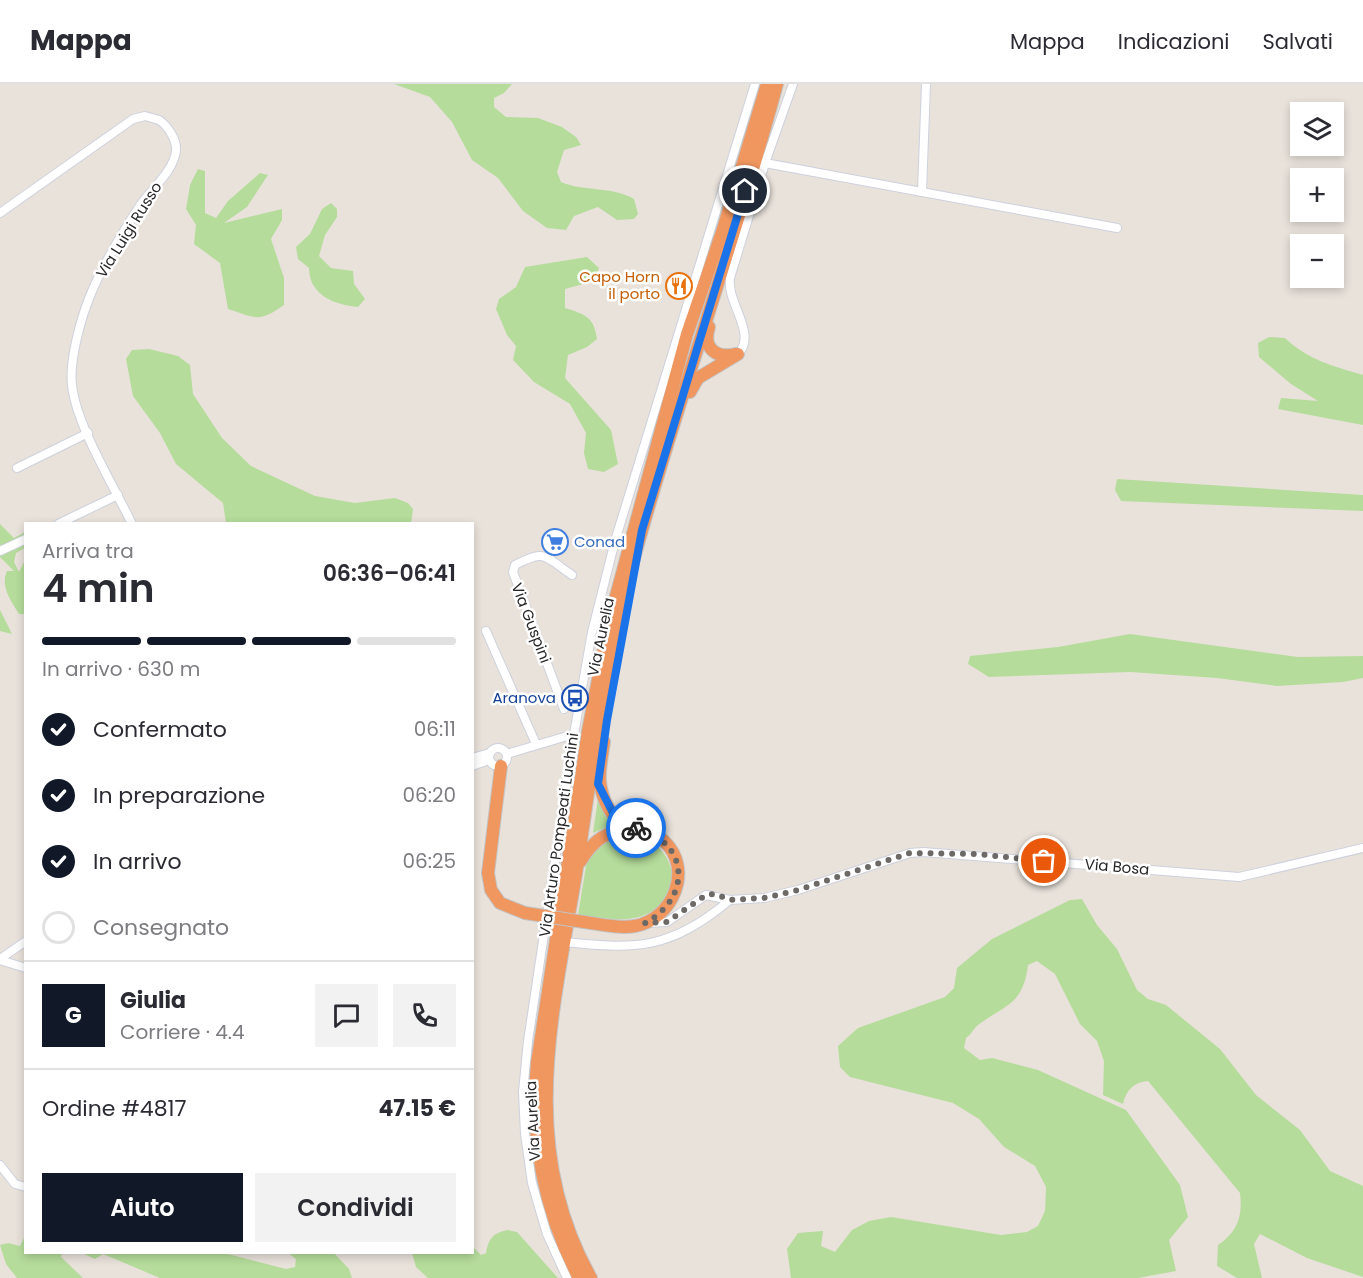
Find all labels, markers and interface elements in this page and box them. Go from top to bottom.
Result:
text: Mappa [30,21,132,60]
text: Mappa [1010,27,1085,56]
text: Indicazioni [1118,27,1230,56]
text: Salvati [1263,27,1333,56]
map controls [1290,102,1344,288]
button: layers [1290,102,1344,156]
pin [719,165,770,216]
button: + [1290,168,1344,222]
icon: home [728,174,761,207]
street label: Via Luigi Russo [91,178,167,282]
button: − [1290,234,1344,288]
place label: Capo Horn il porto [579,266,660,304]
restaurant icon: Capo Horn il porto [664,271,694,301]
supermarket icon: Conad [540,527,570,557]
place label: Conad [574,531,625,552]
text: Arriva tra [42,537,134,565]
text: 06:36–06:41 [323,558,456,589]
text: 4 min [42,561,155,616]
street label: Via Guspini [507,580,556,666]
street label: Via Aurelia [582,596,619,678]
text: In arrivo · 630 m [42,655,200,683]
bus stop icon: Aranova [560,683,590,713]
place label: Aranova [492,687,556,708]
icon: check [42,713,75,746]
text: Confermato [93,714,227,745]
text: 06:11 [414,715,456,743]
street label: Via Arturo Pompeati Luchini [534,731,583,938]
icon: check [42,779,75,812]
text: In preparazione [93,780,265,811]
text: 06:20 [402,781,456,809]
courier [606,798,666,858]
icon: bike [620,812,653,845]
pin [1018,835,1069,886]
icon: bag [1027,844,1060,877]
icon: check [42,845,75,878]
text: In arrivo [93,846,181,877]
text: 06:25 [402,847,456,875]
street label: Via Bosa [1084,853,1150,880]
text: Consegnato [93,912,229,943]
button: chat [315,984,378,1047]
button: phone [393,984,456,1047]
text: Giulia [120,985,186,1016]
text: G [65,1000,82,1031]
text: Corriere · 4.4 [120,1018,245,1046]
street label: Via Aurelia [520,1080,545,1162]
text: Ordine #4817 [42,1093,187,1124]
text: 47.15 € [378,1093,456,1124]
button: Aiuto [42,1173,243,1242]
button: Condividi [255,1173,456,1242]

